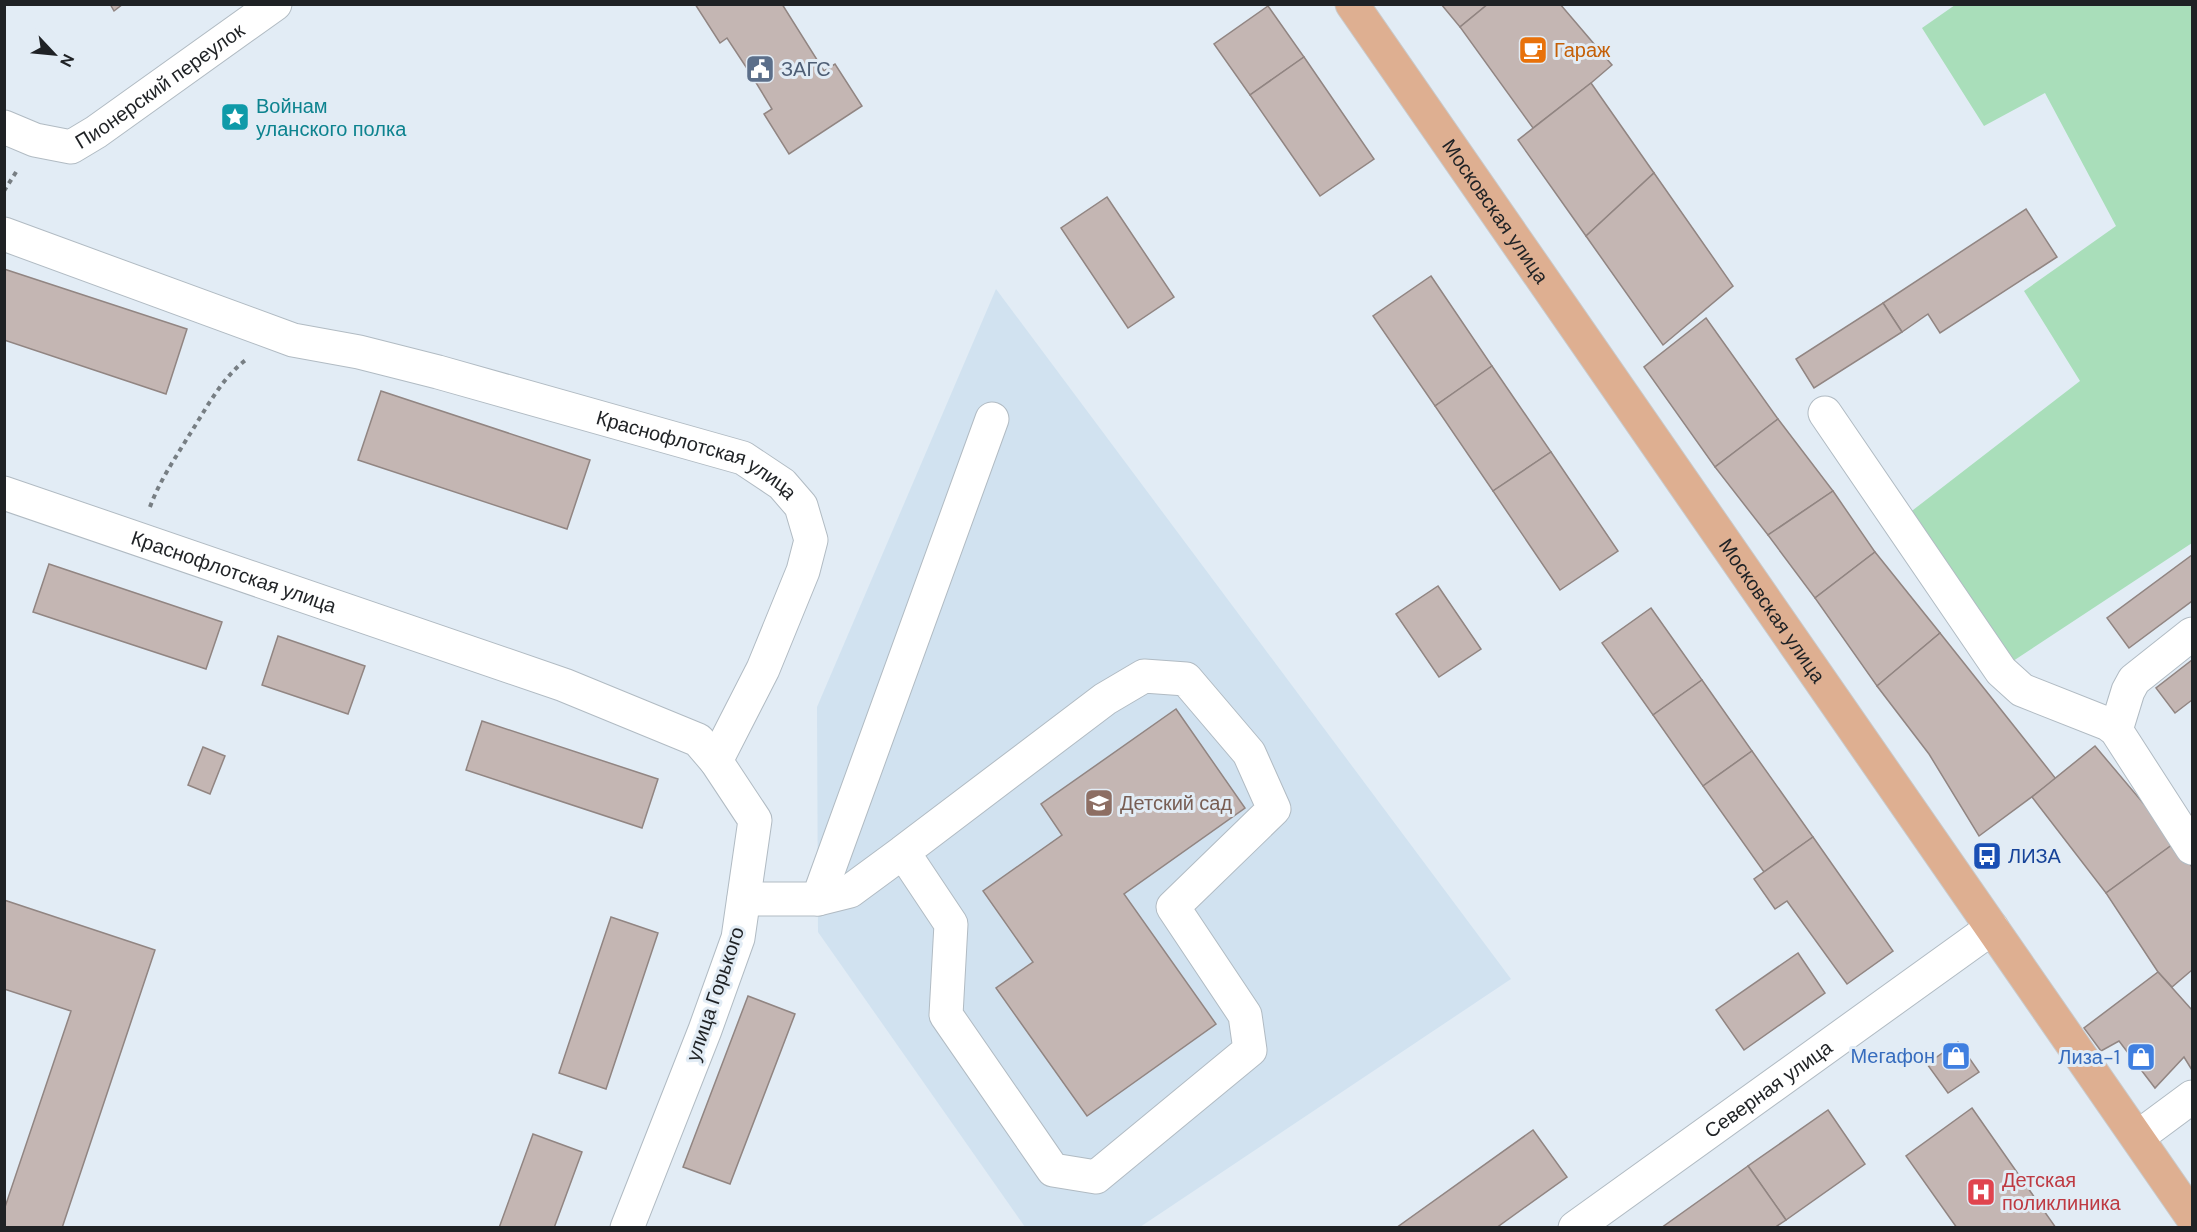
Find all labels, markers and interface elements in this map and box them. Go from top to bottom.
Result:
street label: Пионерский переулок [70,17,250,155]
north arrow [24,24,84,84]
cafe icon: Гараж [1517,34,1549,66]
place label: Гараж [1554,37,1611,63]
text: N [55,51,79,70]
public building icon: ЗАГС [744,53,776,85]
place label: ЗАГС [781,56,831,82]
place label: Войнам уланского полка [256,93,407,142]
place icon: Войнам уланского полка [219,101,251,133]
street label: Московская улица [1436,134,1555,289]
street label: Краснофлотская улица [593,404,803,506]
street label: Краснофлотская улица [128,525,341,619]
street label: Московская улица [1713,533,1832,689]
school or university icon: Детский сад [1083,787,1115,819]
place label: Детский сад [1120,790,1232,816]
bus stop icon: ЛИЗА [1971,840,2003,872]
place label: ЛИЗА [2008,843,2062,869]
street label: улица Горького [680,923,750,1065]
street label: Северная улица [1699,1034,1838,1144]
shop icon: Мегафон [1940,1040,1972,1072]
shop icon: Лиза-1 [2125,1041,2157,1073]
place label: Мегафон [1850,1043,1935,1069]
place label: Лиза-1 [2058,1044,2120,1070]
place label: Детская поликлиника [2002,1167,2122,1216]
hospital icon: Детская поликлиника [1965,1176,1997,1208]

